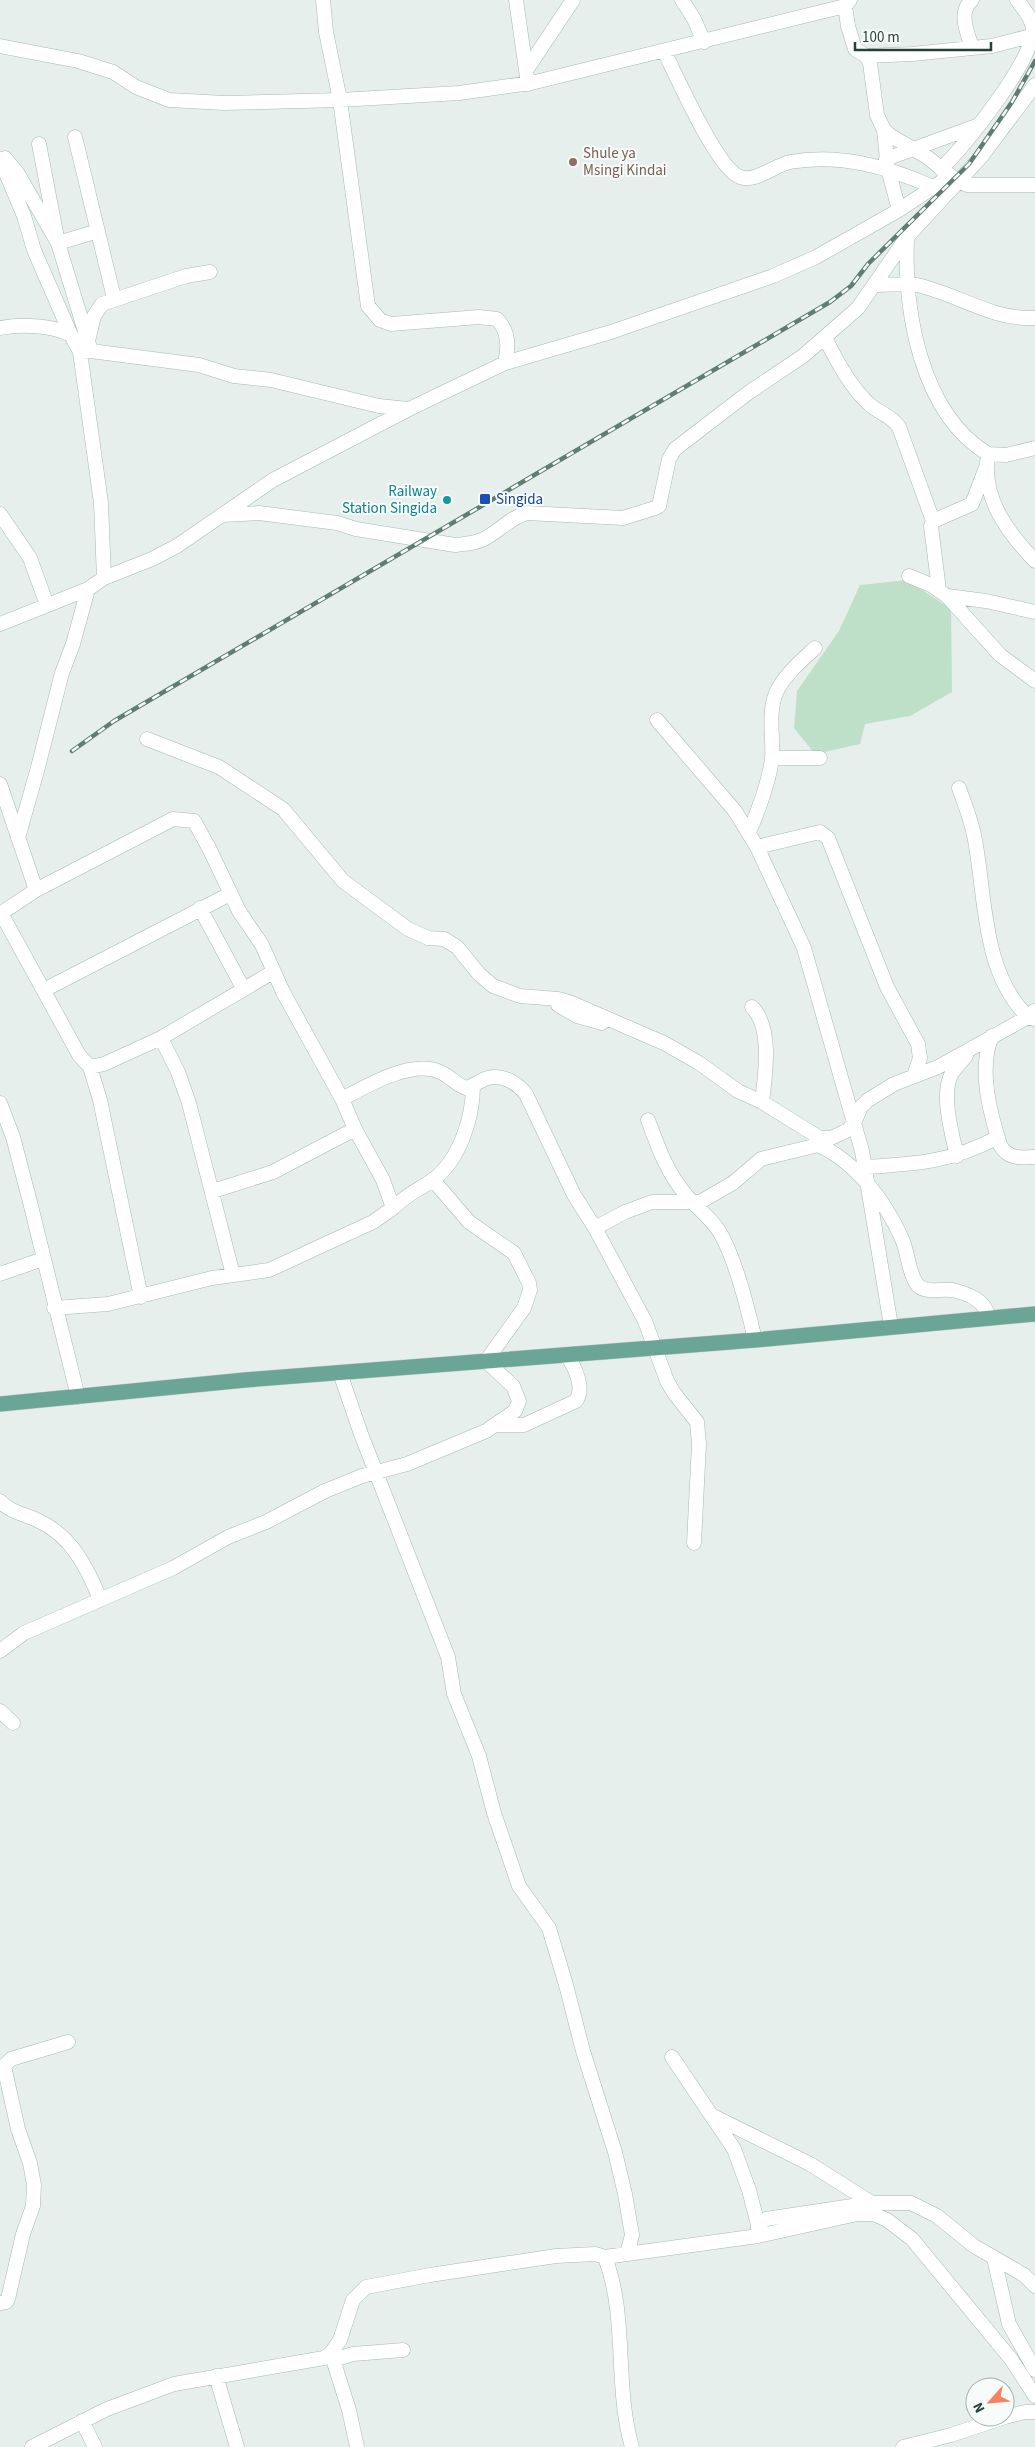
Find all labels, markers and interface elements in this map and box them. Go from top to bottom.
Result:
scale bar [855,20,991,52]
text: 100 m [862,27,900,48]
place label: Shule ya Msingi Kindai [583,143,667,181]
marker: Shule ya Msingi Kindai [567,156,579,168]
place label: Railway Station Singida [342,481,437,519]
place label: Singida [496,489,543,510]
marker: Singida [478,492,492,506]
marker: Railway Station Singida [441,494,453,506]
north arrow [965,2377,1015,2427]
text: N [968,2399,990,2416]

